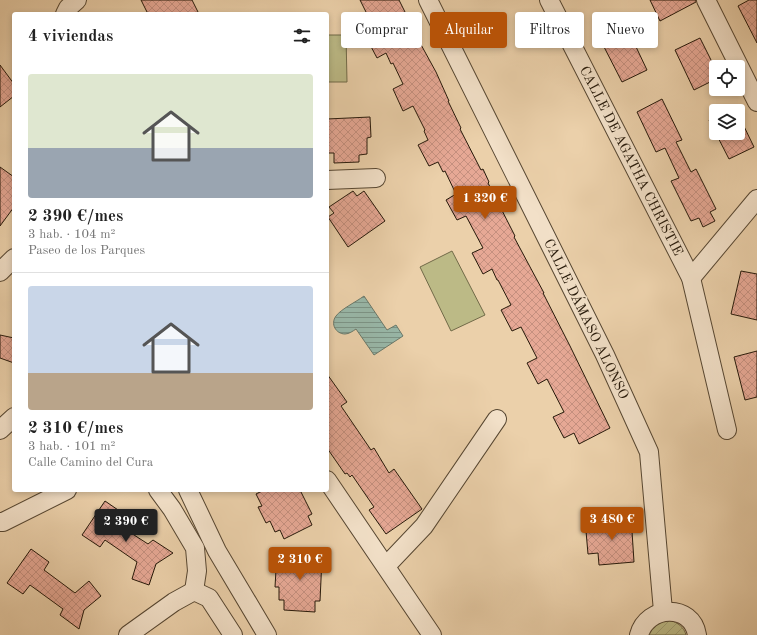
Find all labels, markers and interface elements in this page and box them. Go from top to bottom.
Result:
chip: Comprar [341,12,422,48]
chip: Alquilar [430,12,507,48]
chip: Filtros [515,12,584,48]
chip: Nuevo [592,12,658,48]
icon: filters [291,25,313,47]
text: 4 viviendas [28,28,113,45]
map controls [709,60,745,140]
button: locate [709,60,745,96]
street label: CALLE DE AGATHA CHRISTIE [577,64,685,258]
icon: home [135,100,207,172]
button: layers [709,104,745,140]
pin: 1 320 € [448,186,522,220]
text: 1 320 € [463,192,507,205]
text: 2 390 €/mes [28,208,123,225]
text: 3 hab. · 104 m² [28,228,115,241]
street label: CALLE DÁMASO ALONSO [541,235,634,402]
text: Paseo de los Parques [28,244,145,257]
icon: home [135,312,207,384]
text: 2 310 €/mes [28,420,123,437]
text: 3 hab. · 101 m² [28,440,115,453]
text: Calle Camino del Cura [28,456,153,469]
pin: 3 480 € [575,507,649,541]
pin: 2 390 € [89,509,163,543]
text: 3 480 € [590,513,634,526]
text: 2 390 € [104,515,148,528]
pin: 2 310 € [263,547,337,581]
text: 2 310 € [278,553,322,566]

